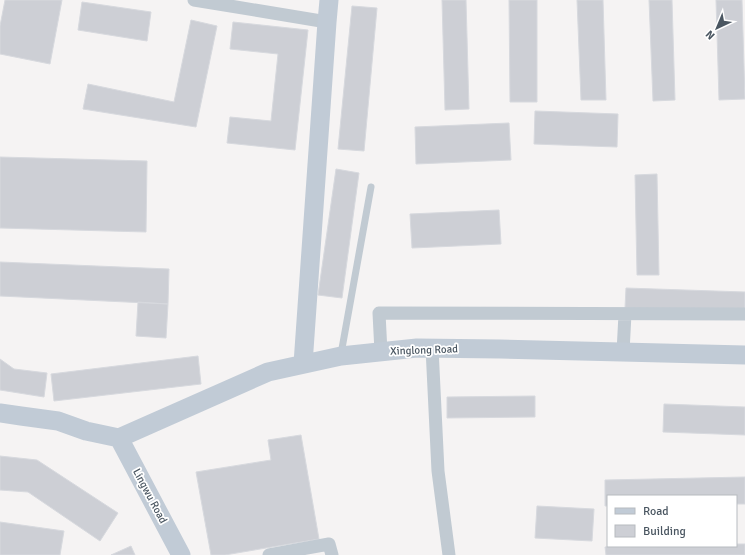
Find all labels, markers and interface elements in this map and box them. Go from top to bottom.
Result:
north arrow [697,8,737,48]
text: N [703,27,718,42]
street label: Xinglong Road [390,342,458,358]
street label: Lingwu Road [130,466,170,526]
legend [607,495,737,547]
text: Road [643,504,669,519]
text: Building [643,524,686,539]

